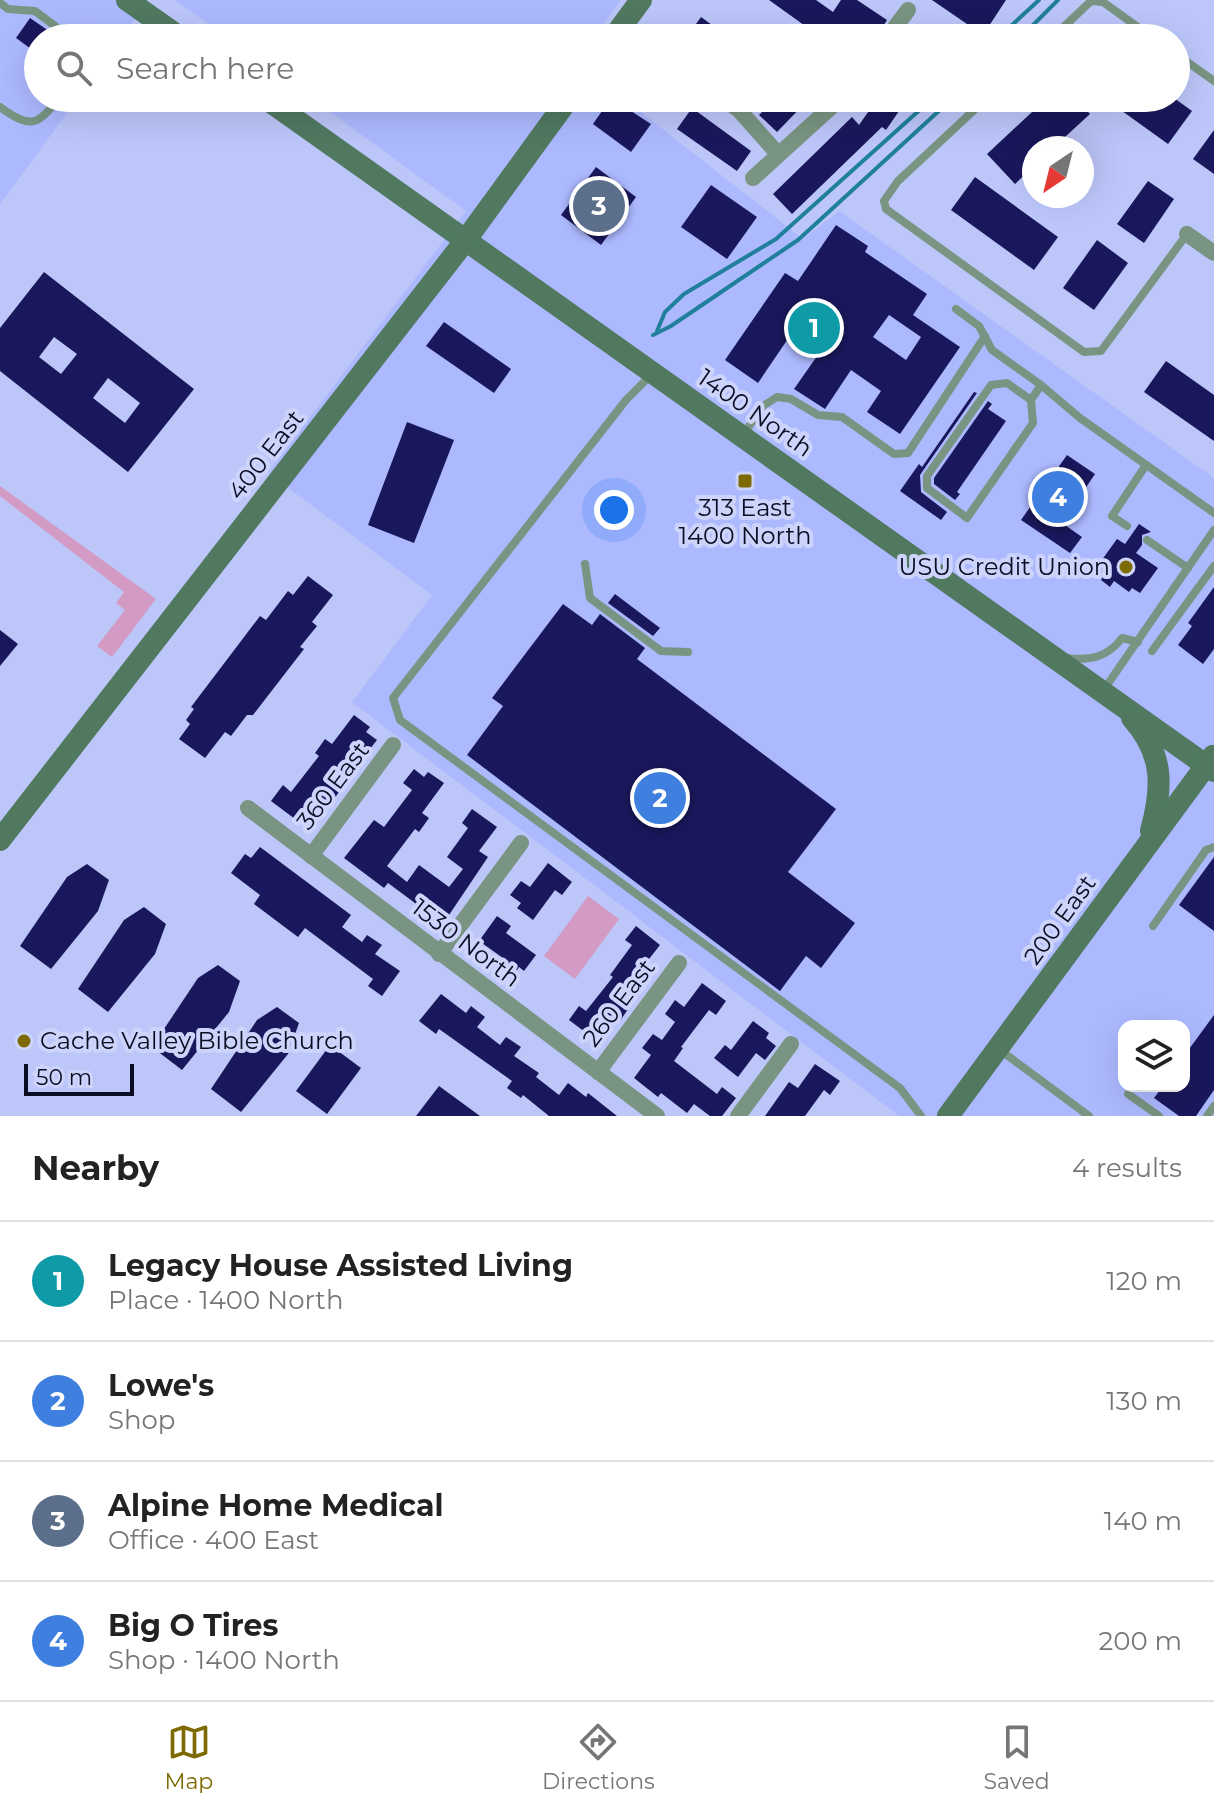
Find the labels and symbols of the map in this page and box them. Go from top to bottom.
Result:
north arrow [1022,136,1094,208]
pin: 3 [573,176,625,236]
pin: 1 [788,298,840,358]
street label: 1400 North [692,363,818,463]
street label: 400 East [222,404,310,505]
pin: 4 [1032,467,1084,527]
marker: 313 East 1400 North [736,472,754,490]
your location [594,490,634,530]
place label: 313 East 1400 North [678,493,812,550]
place label: USU Credit Union [899,552,1110,581]
marker: USU Credit Union [1117,558,1135,576]
street label: 360 East [290,736,375,835]
pin: 2 [634,768,686,828]
street label: 200 East [1018,869,1102,970]
street label: 1530 North [406,892,526,993]
street label: 260 East [576,953,661,1052]
place label: Cache Valley Bible Church [40,1026,354,1055]
marker: Cache Valley Bible Church [15,1032,33,1050]
scale bar [24,1060,134,1096]

